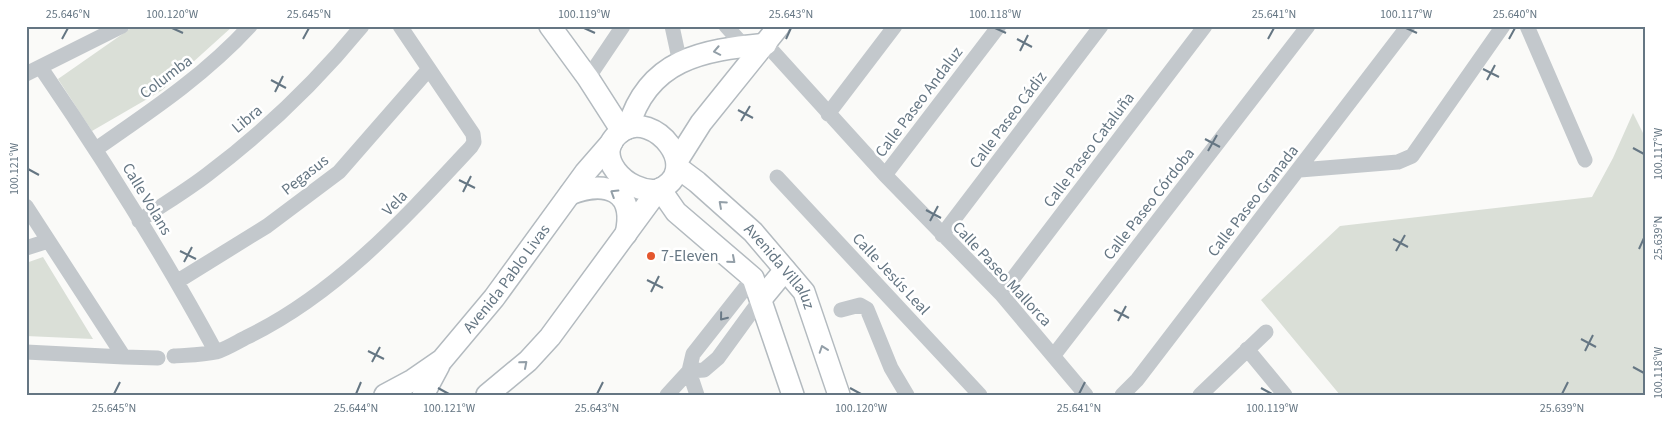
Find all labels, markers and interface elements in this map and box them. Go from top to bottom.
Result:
text: 25.646°N [46,6,90,23]
text: 100.120°W [146,6,199,23]
text: 25.645°N [287,6,331,23]
text: 100.119°W [558,6,611,23]
text: 25.643°N [769,6,813,23]
text: 100.118°W [969,6,1022,23]
text: 25.641°N [1252,6,1296,23]
text: 100.117°W [1380,6,1433,23]
text: 25.640°N [1493,6,1537,23]
street label: Calle Paseo Andaluz [870,42,968,162]
one-way arrow [713,46,722,56]
street label: Columba [135,50,197,104]
street label: Calle Paseo Cádiz [964,67,1052,173]
street label: Calle Paseo Cataluña [1038,88,1140,212]
street label: Libra [227,100,267,138]
text: 100.117°W [1650,127,1667,180]
street label: Calle Paseo Granada [1202,141,1304,261]
text: 100.121°W [6,142,23,195]
street label: Calle Paseo Córdoba [1098,143,1200,265]
street label: Pegasus [277,149,333,200]
street label: Calle Volans [117,159,177,240]
street label: Vela [377,185,413,221]
one-way arrow [610,190,619,200]
one-way arrow [718,201,727,210]
text: 25.639°N [1650,216,1667,260]
street label: Calle Paseo Mallorca [947,217,1057,331]
street label: Avenida Villaluz [739,218,820,312]
street label: Avenida Pablo Livas [458,219,555,338]
street label: Calle Jesús Leal [847,228,935,320]
place label: 7-Eleven [661,245,719,267]
marker: 7-Eleven [645,250,657,262]
one-way arrow [726,254,735,263]
one-way arrow [719,311,728,320]
one-way arrow [819,345,829,353]
text: 100.118°W [1650,346,1667,399]
one-way arrow [519,360,528,369]
text: 25.645°N [92,400,136,417]
text: 25.644°N [334,400,378,417]
text: 100.121°W [423,400,476,417]
text: 25.643°N [575,400,619,417]
text: 100.120°W [835,400,888,417]
text: 25.641°N [1057,400,1101,417]
text: 100.119°W [1246,400,1299,417]
text: 25.639°N [1540,400,1584,417]

